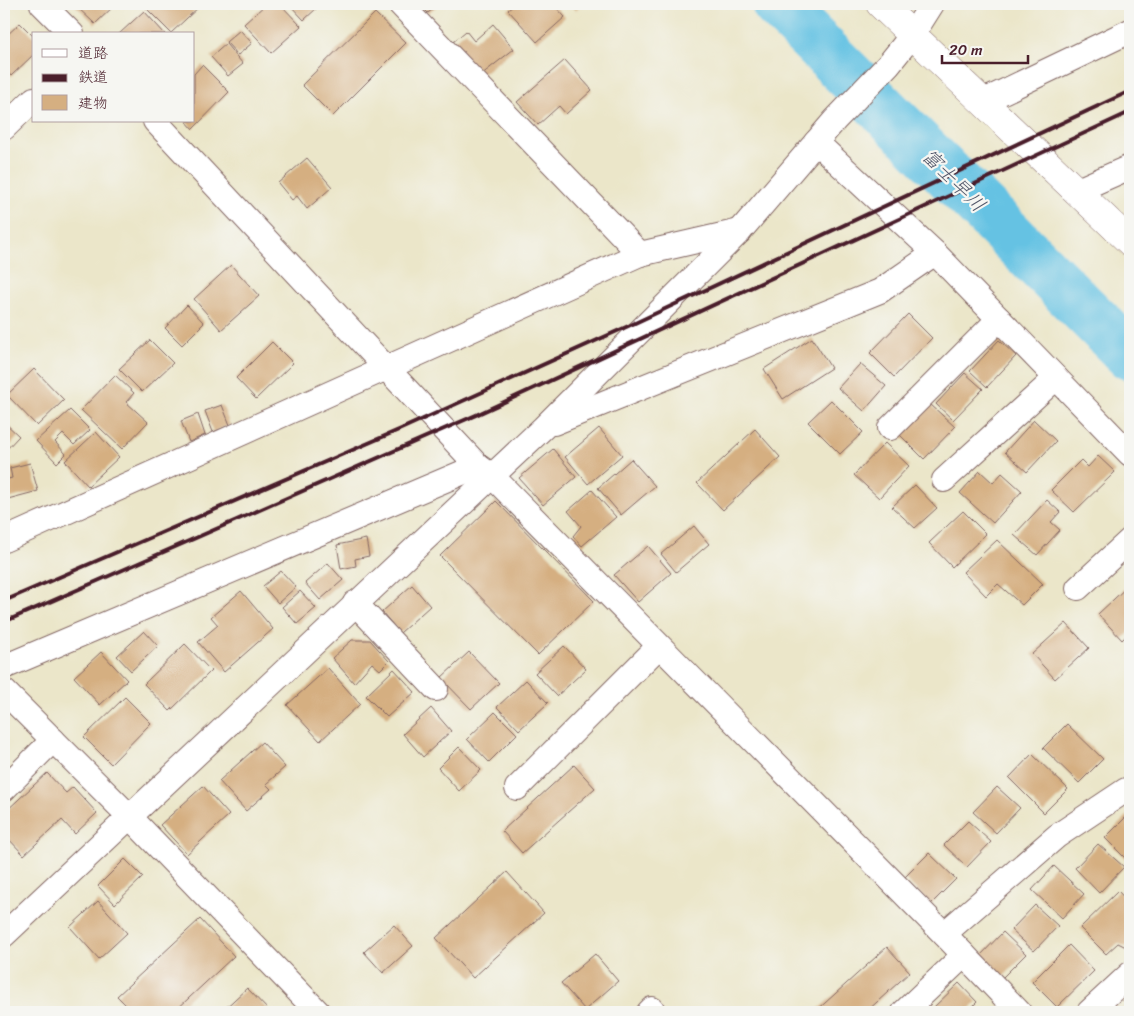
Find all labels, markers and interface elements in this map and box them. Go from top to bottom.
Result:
legend [32,32,195,122]
scale bar [942,32,1028,64]
text: 20 m [949,37,983,63]
text: 道路 [78,40,108,66]
text: 鉄道 [78,64,108,90]
text: 建物 [78,90,108,116]
water label: 富士早川 [913,140,994,221]

